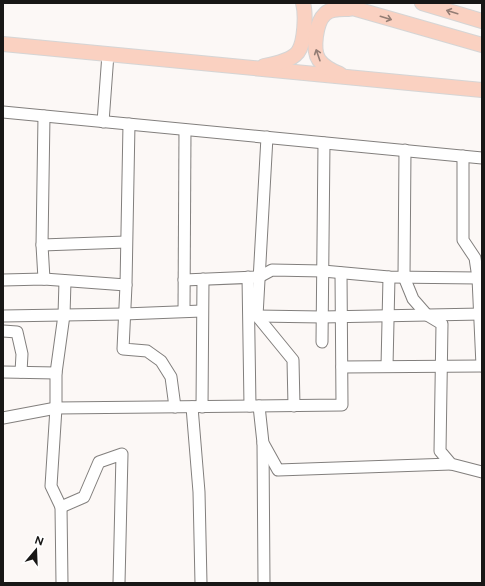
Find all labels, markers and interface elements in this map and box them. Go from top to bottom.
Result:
one-way arrow [446,8,459,15]
one-way arrow [379,15,392,22]
one-way arrow [314,48,321,61]
north arrow [16,530,56,570]
text: N [33,533,45,549]

